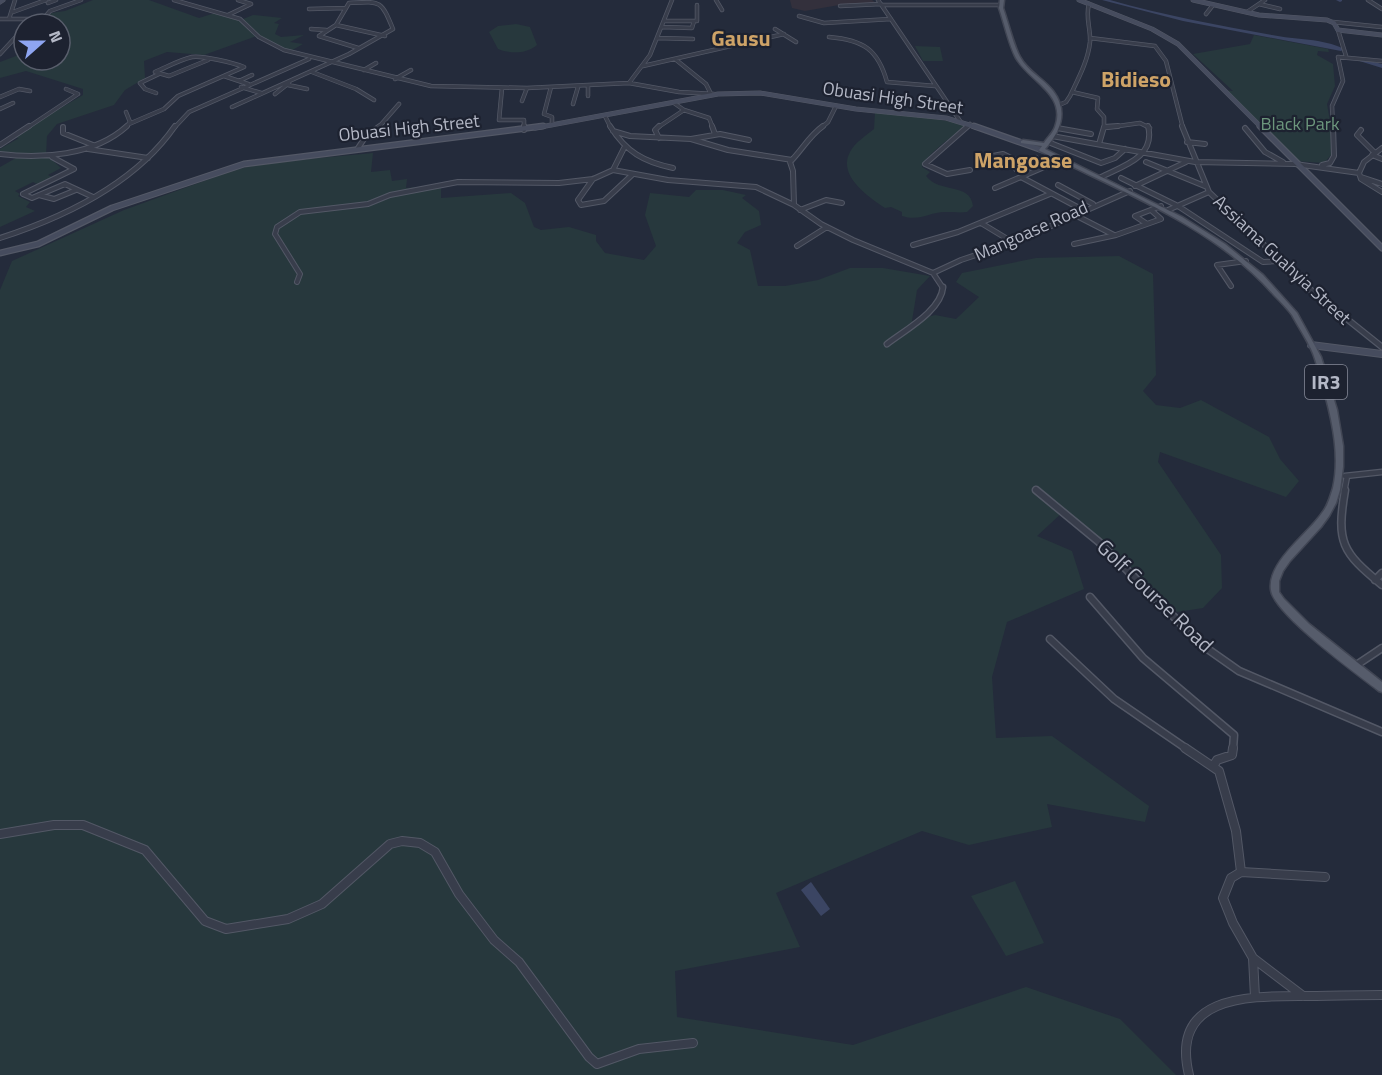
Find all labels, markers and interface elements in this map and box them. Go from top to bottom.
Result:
north arrow [12,12,72,72]
district label: Gausu [711,21,771,55]
text: N [43,27,69,46]
district label: Bidieso [1101,62,1171,96]
street label: Obuasi High Street [821,74,966,121]
street label: Obuasi High Street [337,107,481,148]
park label: Black Park [1260,110,1340,137]
district label: Mangoase [974,143,1072,177]
street label: Assiama Guahyia Street [1207,188,1358,331]
street label: Mangoase Road [970,193,1092,268]
road number: IR3 [1305,365,1347,399]
street label: Golf Course Road [1090,531,1221,659]

